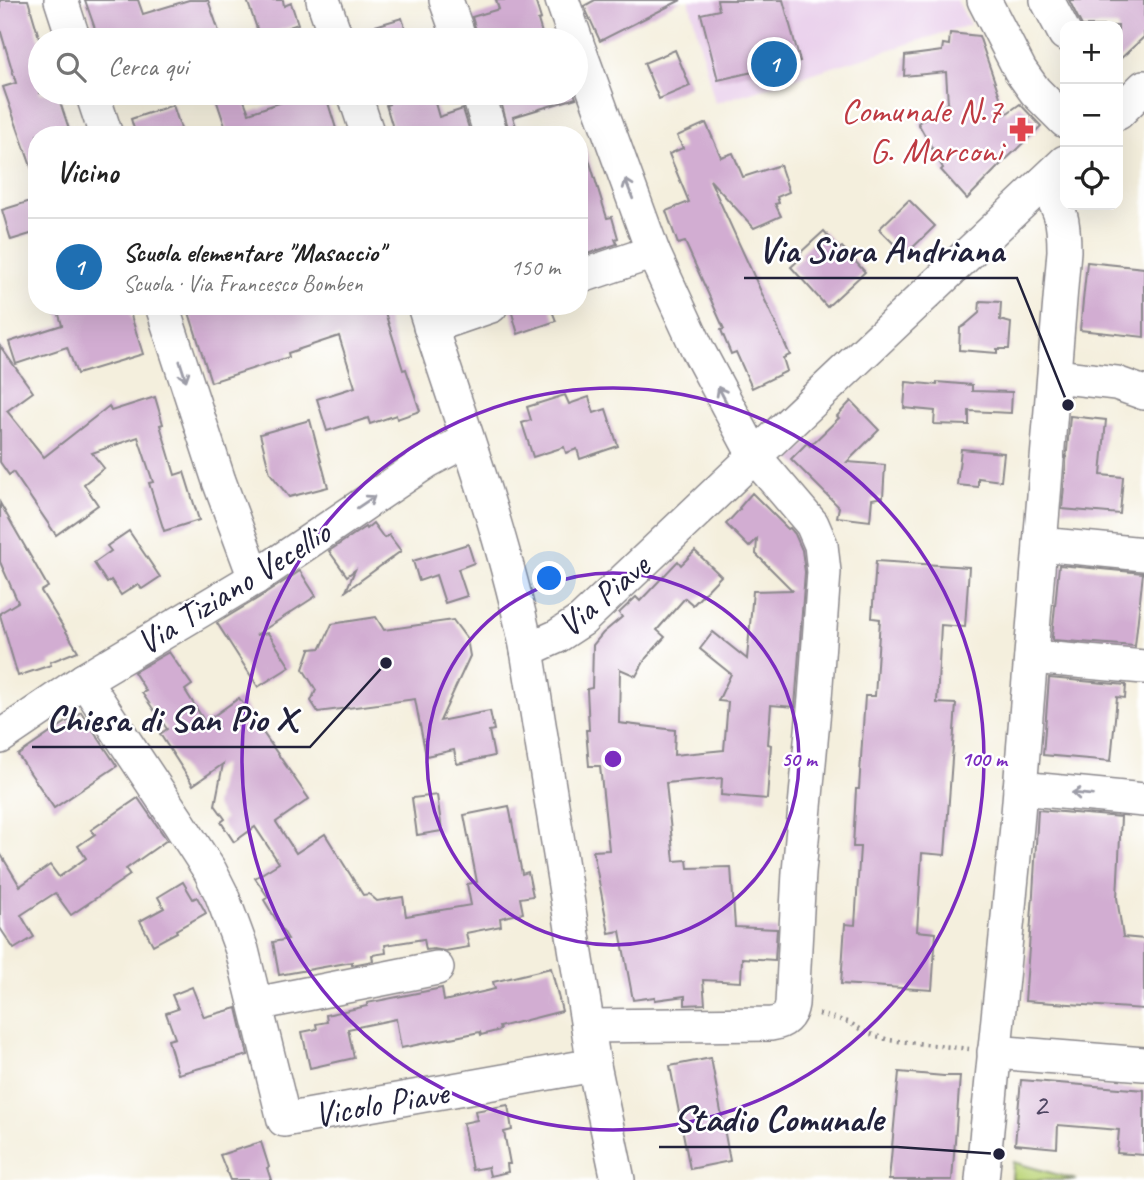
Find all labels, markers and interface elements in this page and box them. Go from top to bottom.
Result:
map controls [1060,21,1123,210]
button: + [1060,21,1123,84]
search box [28,28,588,105]
pin: 1 [751,38,797,90]
icon: search [52,48,90,86]
text: Cerca qui [108,50,188,83]
button: − [1060,84,1123,147]
place label: Comunale N.7 G. Marconi [841,88,1006,173]
pharmacy icon: Comunale N.7 G. Marconi [1008,116,1036,144]
button: locate [1060,147,1123,210]
text: Vicino [56,153,118,191]
one-way arrow [622,179,635,201]
callout: Via Siora Andriana [744,220,1017,278]
text: Via Siora Andriana [758,226,1007,273]
text: Scuola elementare "Masaccio" [123,236,384,269]
text: 1 [74,253,84,282]
text: 150 m [511,253,560,282]
text: Scuola · Via Francesco Bomben [123,269,363,298]
one-way arrow [178,360,191,382]
one-way arrow [716,387,730,407]
one-way arrow [356,495,376,509]
street label: Via Tiziano Vecellio [128,509,340,665]
street label: Via Piave [548,542,661,647]
your location [532,561,566,595]
callout: Chiesa di San Pio X [32,689,310,747]
text: Chiesa di San Pio X [46,695,302,742]
text: 50 m [781,746,819,772]
text: 100 m [961,746,1009,772]
centre of rings [601,747,625,771]
one-way arrow [1071,787,1094,800]
street label: Vicolo Piave [311,1069,454,1137]
house number: 2 [1033,1084,1050,1125]
callout: Stadio Comunale [659,1089,897,1147]
text: Stadio Comunale [673,1095,886,1142]

